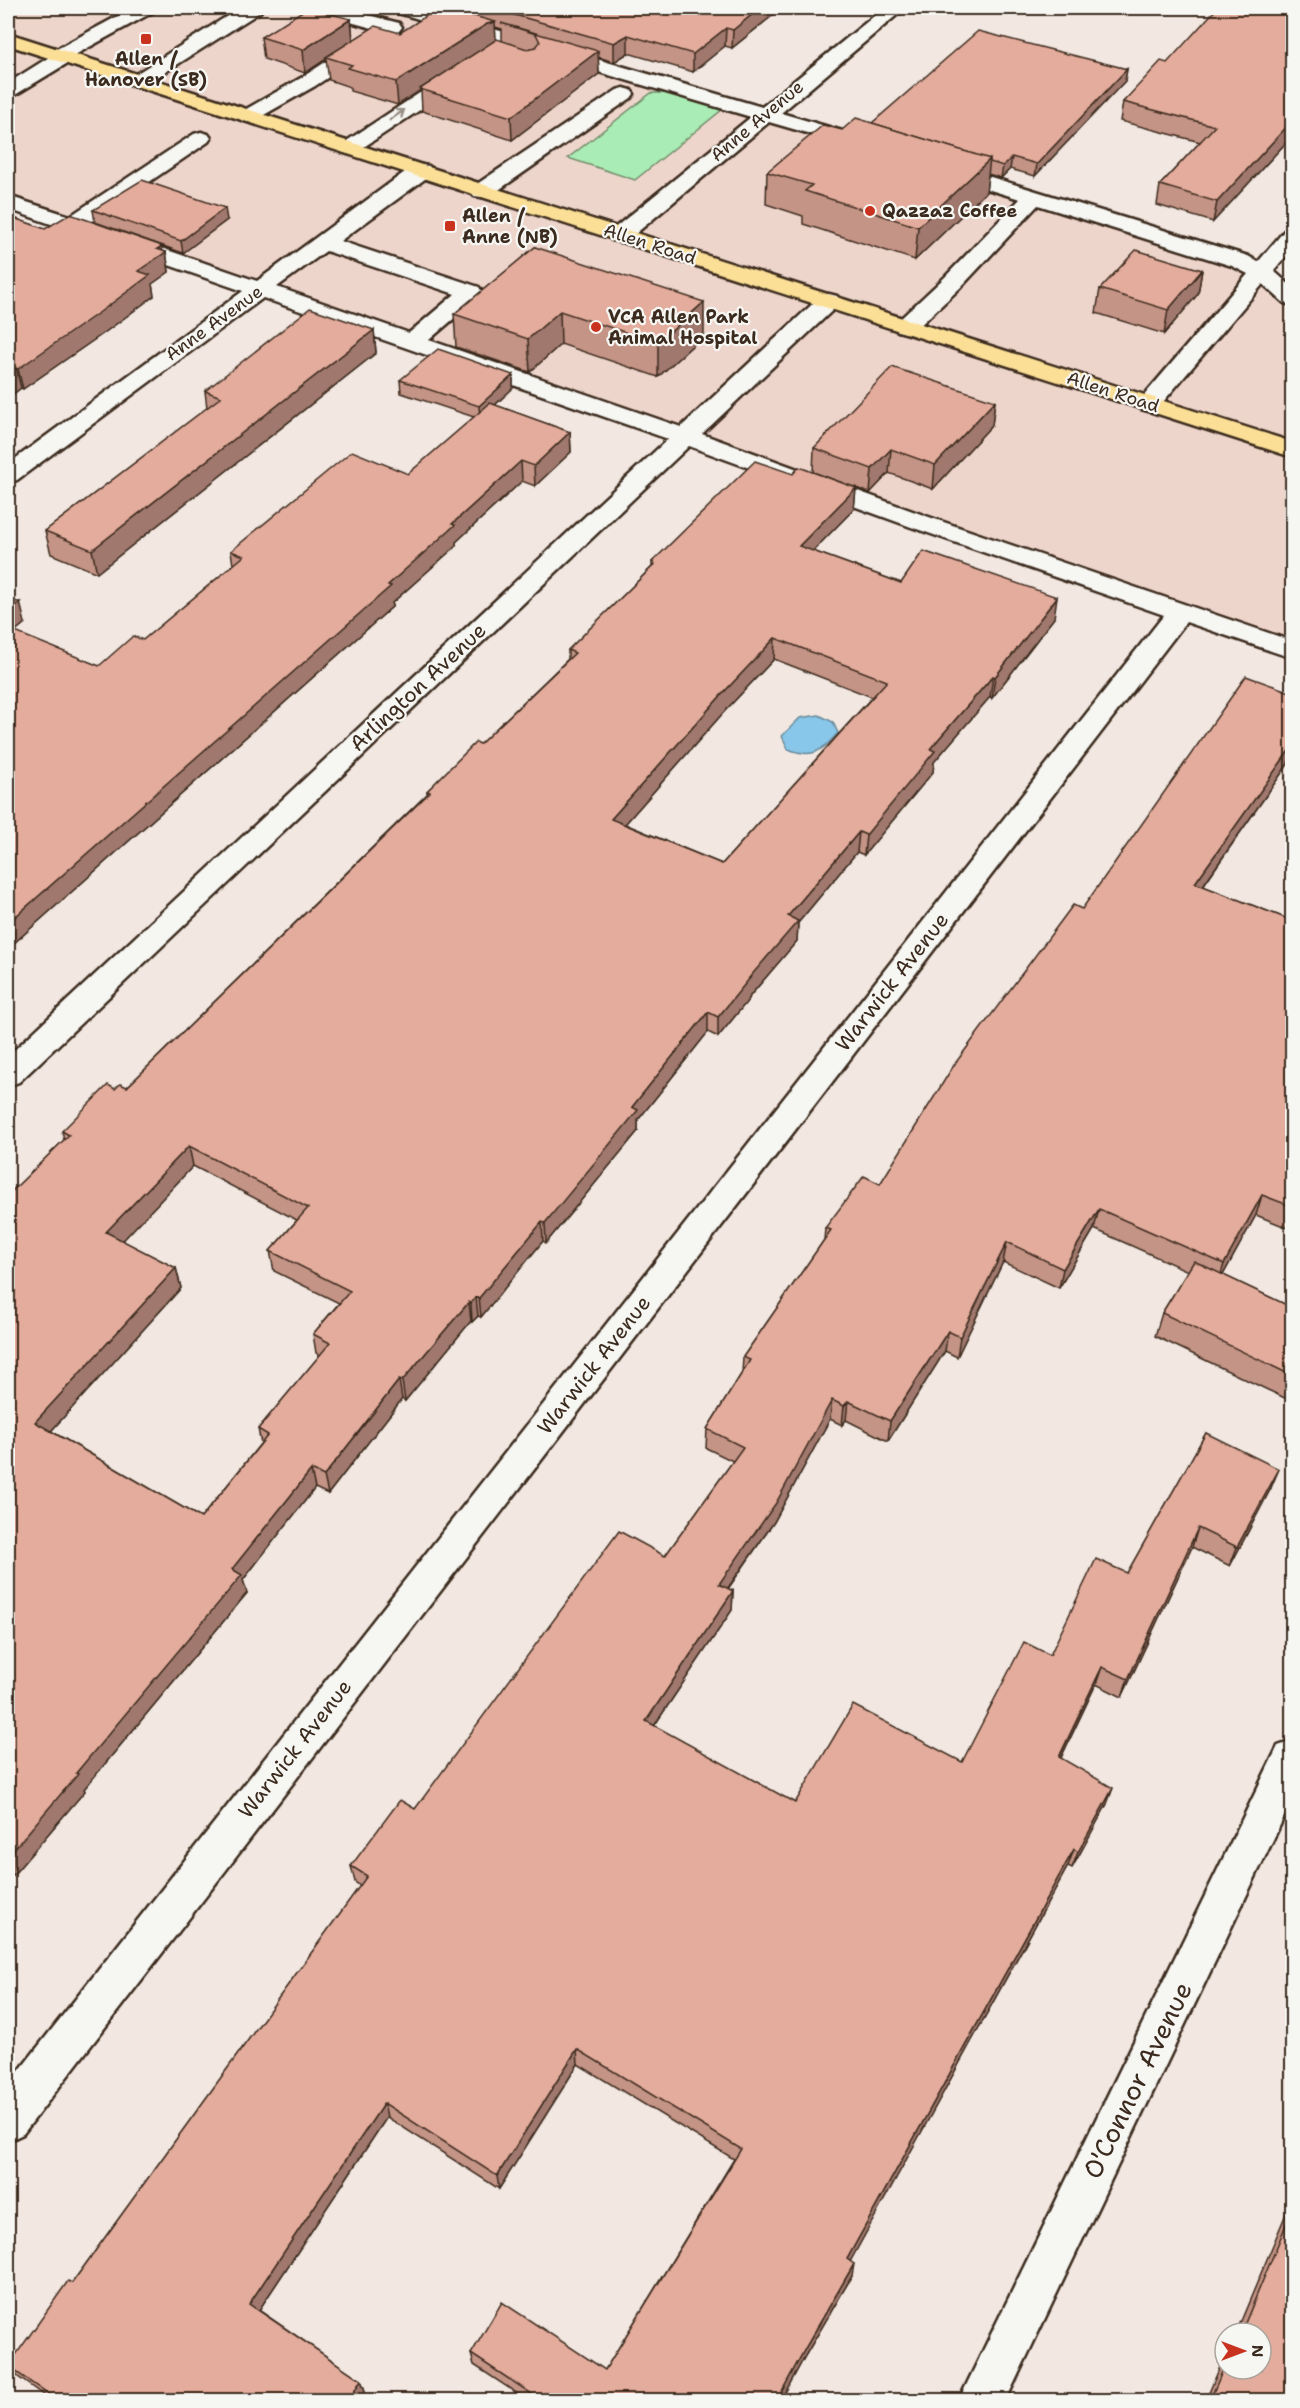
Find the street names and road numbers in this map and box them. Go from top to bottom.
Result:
street label: Anne Avenue [705,75,809,167]
street label: Allen Road [601,218,699,270]
street label: Anne Avenue [161,280,267,366]
street label: Allen Road [1064,366,1162,418]
street label: Arlington Avenue [344,616,492,758]
street label: Warwick Avenue [829,907,955,1057]
street label: Warwick Avenue [531,1290,657,1440]
street label: Warwick Avenue [232,1674,358,1824]
street label: O'Connor Avenue [1074,1976,1200,2184]

